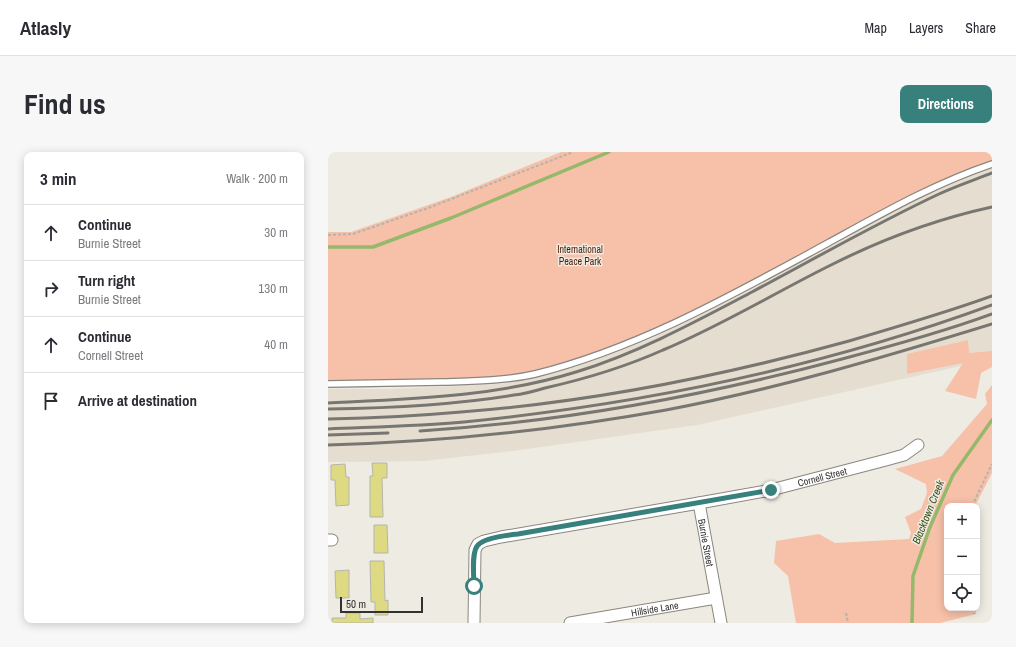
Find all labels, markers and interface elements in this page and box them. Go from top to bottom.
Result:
text: Atlasly [20,15,71,41]
text: Map [865,19,887,37]
text: Layers [909,19,943,37]
text: Share [965,19,996,37]
text: Find us [24,85,106,123]
button: Directions [900,85,992,123]
text: 3 min [40,167,76,190]
text: Walk · 200 m [226,170,288,187]
text: Continue [78,214,131,235]
icon: ahead [40,222,62,244]
text: 30 m [264,224,288,241]
text: Burnie Street [78,235,141,252]
park label: International Peace Park [557,243,603,268]
text: Turn right [78,270,135,291]
icon: right [40,278,62,300]
text: 130 m [258,280,288,297]
text: Burnie Street [78,291,141,308]
text: Continue [78,326,131,347]
icon: ahead [40,334,62,356]
text: 40 m [264,336,288,353]
text: Cornell Street [78,347,143,364]
icon: arrive [40,390,62,412]
text: Arrive at destination [78,390,197,411]
street label: Cornell Street [796,464,849,490]
water label: Blacktown Creek [909,478,947,546]
route end [762,481,780,499]
map controls [944,503,980,611]
button: + [944,503,980,539]
street label: Burnie Street [695,518,717,568]
button: − [944,539,980,575]
button: locate [944,575,980,611]
route start [465,577,483,595]
scale bar [340,595,423,614]
text: 50 m [346,597,366,611]
street label: Hillside Lane [630,598,680,619]

